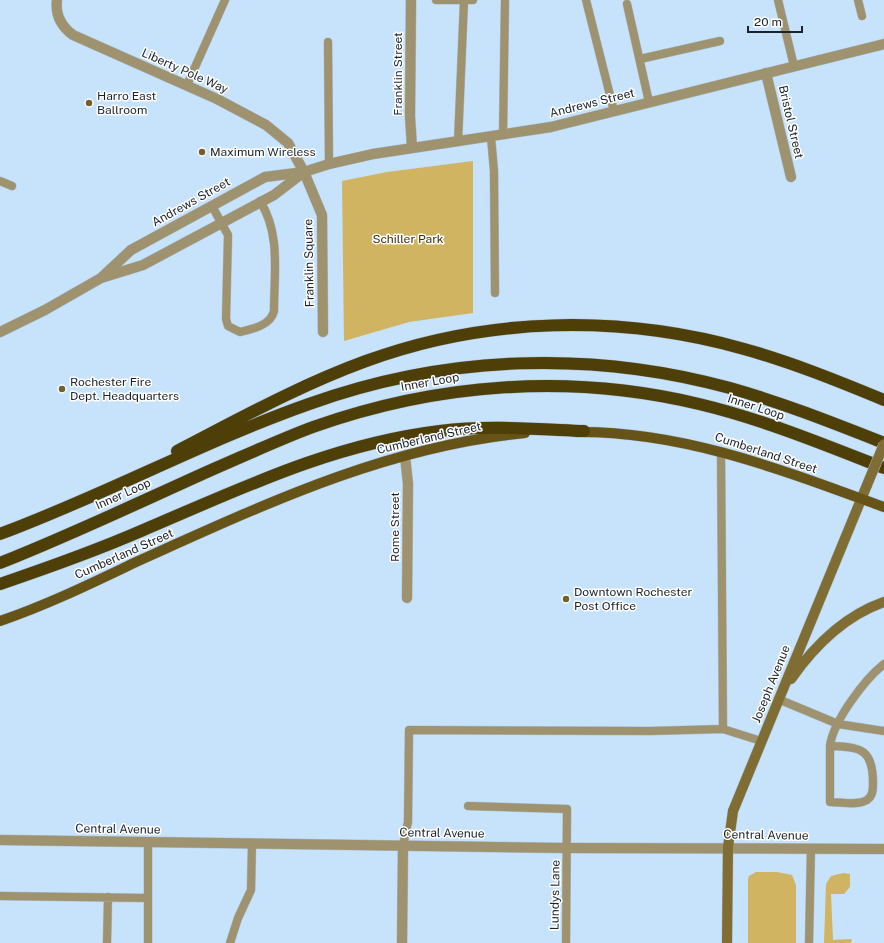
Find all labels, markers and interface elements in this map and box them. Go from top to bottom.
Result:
scale bar [748,8,802,34]
text: 20 m [754,15,782,29]
street label: Franklin Street [391,32,405,116]
street label: Liberty Pole Way [140,46,231,97]
street label: Bristol Street [776,84,806,160]
street label: Andrews Street [548,86,636,120]
place label: Harro East Ballroom [97,89,157,117]
marker: Harro East Ballroom [84,98,94,108]
place label: Maximum Wireless [210,145,315,159]
marker: Maximum Wireless [197,147,207,157]
street label: Andrews Street [149,175,233,229]
street label: Franklin Square [301,218,317,307]
park label: Schiller Park [372,232,444,246]
street label: Inner Loop [400,370,460,394]
place label: Rochester Fire Dept. Headquarters [70,375,179,403]
marker: Rochester Fire Dept. Headquarters [57,384,67,394]
street label: Inner Loop [726,391,786,423]
street label: Cumberland Street [375,419,483,457]
street label: Cumberland Street [713,430,819,476]
street label: Inner Loop [93,476,153,512]
street label: Rome Street [388,492,402,562]
street label: Cumberland Street [72,526,176,582]
place label: Downtown Rochester Post Office [574,585,693,613]
marker: Downtown Rochester Post Office [561,594,571,604]
street label: Joseph Avenue [749,643,793,725]
street label: Central Avenue [75,821,161,837]
street label: Central Avenue [399,825,485,841]
street label: Central Avenue [723,827,809,843]
street label: Lundys Lane [547,859,563,930]

